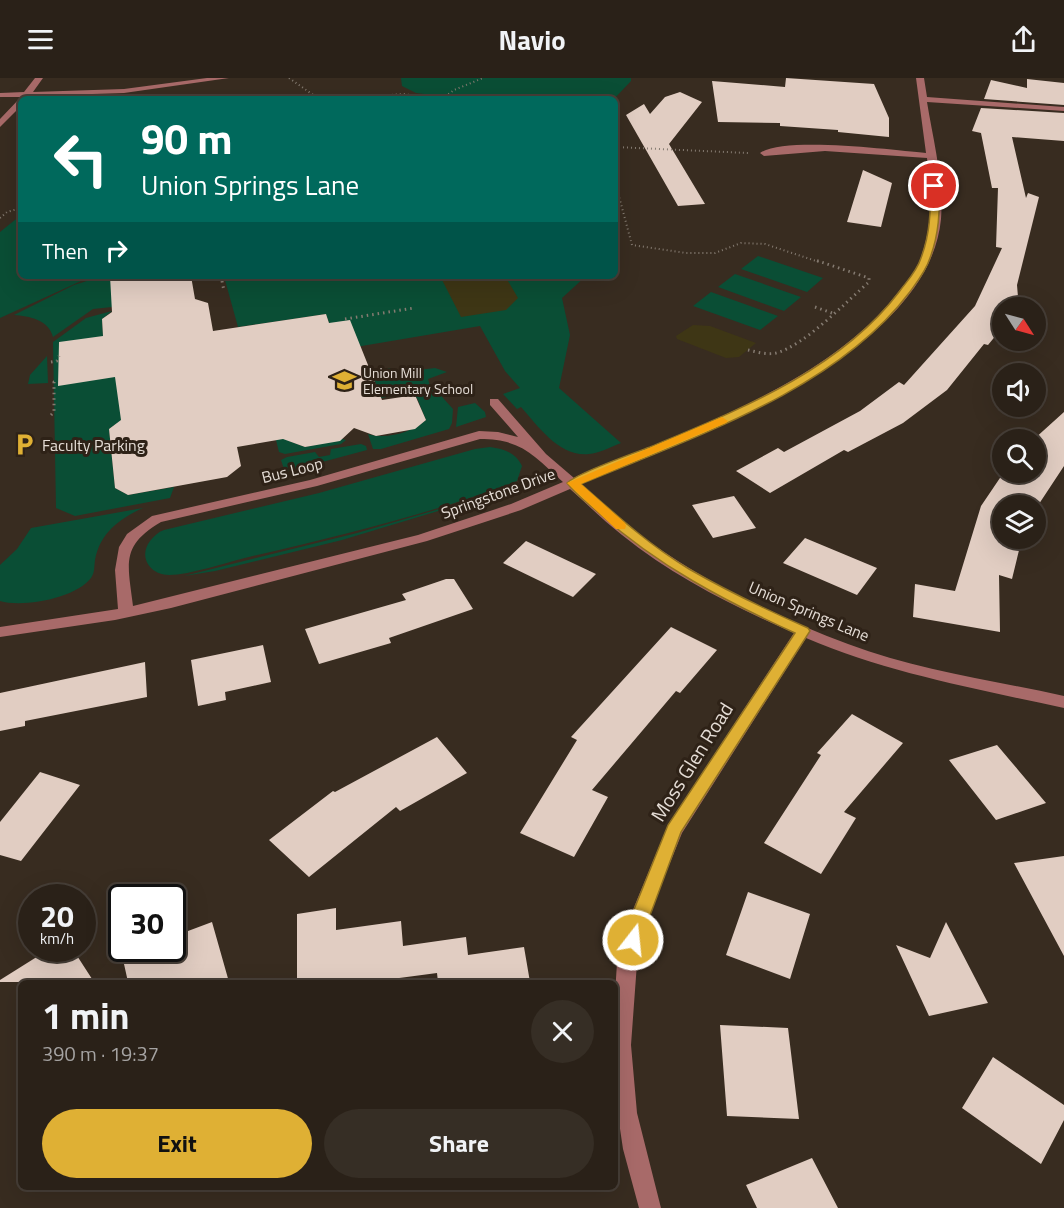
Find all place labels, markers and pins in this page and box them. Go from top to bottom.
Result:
pin [908,160,959,211]
place label: Union Mill Elementary School [363,362,473,399]
school or university icon: Union Mill Elementary School [332,368,358,394]
parking icon: Faculty Parking [11,432,37,458]
place label: Faculty Parking [42,433,145,457]

